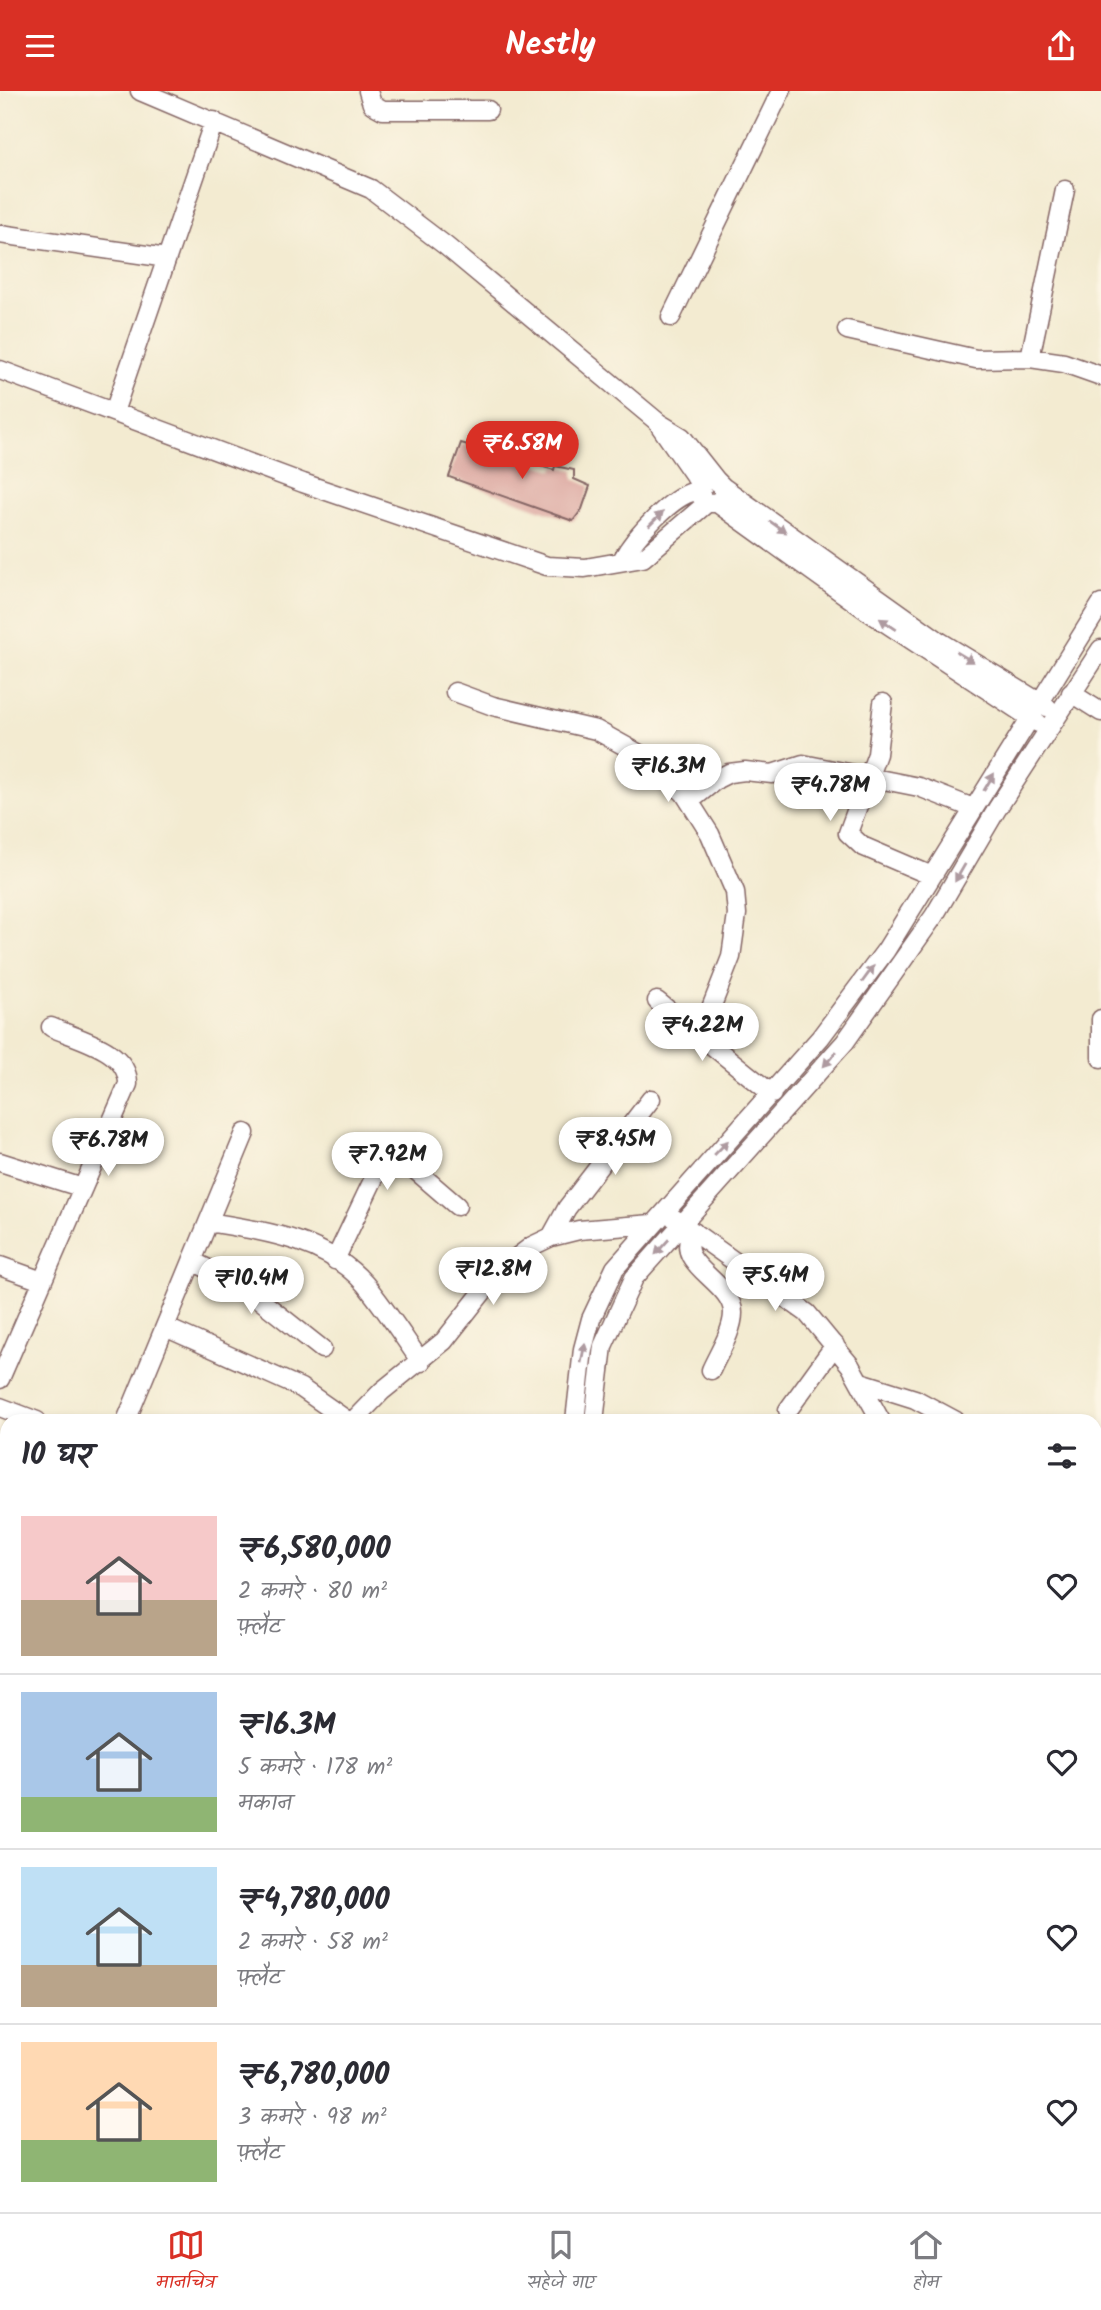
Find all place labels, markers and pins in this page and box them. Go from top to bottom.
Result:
pin: ₹6.58M [465,421,579,481]
pin: ₹16.3M [611,745,725,804]
pin: ₹4.78M [773,763,887,823]
pin: ₹4.22M [645,1003,759,1063]
pin: ₹8.45M [558,1117,672,1177]
pin: ₹6.78M [51,1119,165,1178]
pin: ₹7.92M [330,1133,444,1192]
pin: ₹12.8M [436,1247,550,1307]
pin: ₹5.4M [726,1253,824,1313]
pin: ₹10.4M [194,1257,308,1316]

